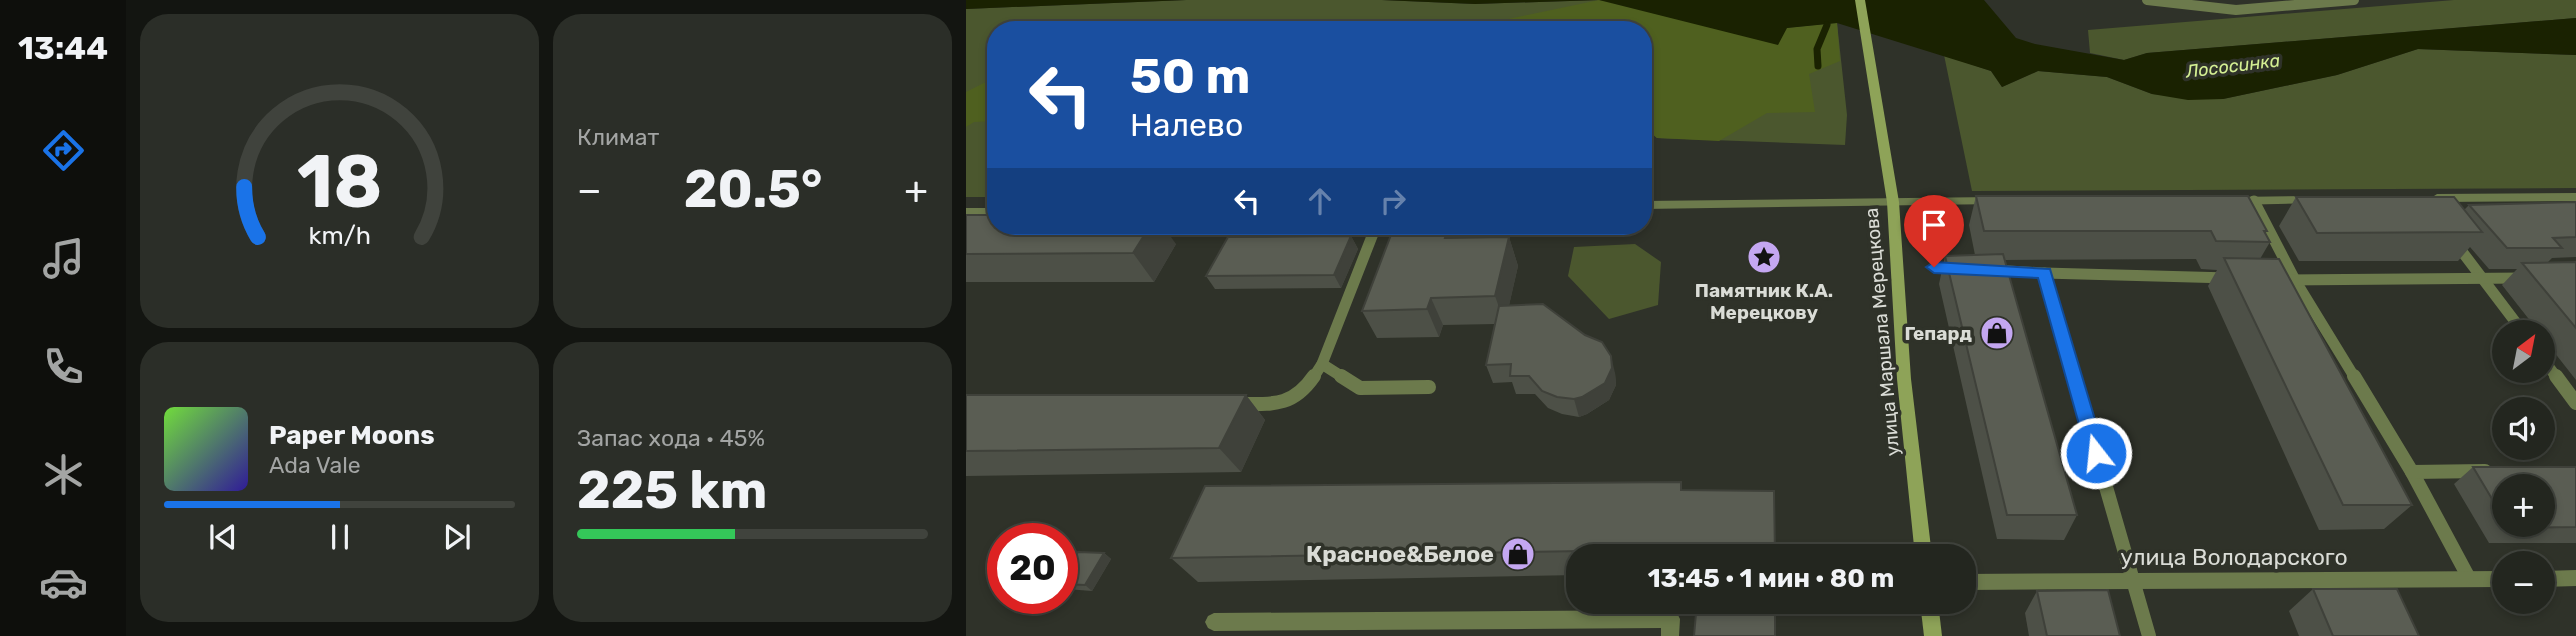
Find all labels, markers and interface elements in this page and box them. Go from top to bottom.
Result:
text: 13:44 [18,29,108,67]
text: 50 m [1130,47,1250,105]
icon: left [1015,49,1106,140]
water label: Лососинка [2184,49,2282,83]
text: Налево [1130,106,1243,144]
text: Климат [577,123,659,151]
icon: directions [39,126,88,175]
text: 18 [297,139,382,225]
text: 20.5° [684,158,822,220]
text: − [577,167,602,213]
text: + [904,167,928,213]
icon: left [1228,182,1266,220]
icon: ahead [1301,182,1339,220]
icon: right [1374,182,1412,220]
pin [1904,195,1964,267]
icon: arrive [1915,206,1953,244]
street label: улица Маршала Мерецкова [1860,207,1904,457]
text: km/h [308,221,371,250]
icon: music [39,234,88,283]
place icon: Памятник К.А. Мерецкову [1745,238,1783,276]
place label: Памятник К.А. Мерецкову [1695,279,1833,324]
shop icon: Гепард [1978,314,2016,352]
north arrow [2492,320,2555,383]
map controls [2492,320,2555,614]
place label: Гепард [1904,322,1973,345]
icon: phone [39,342,88,391]
button: sound [2492,397,2555,460]
position arrow [2059,416,2133,490]
text: Paper Moons [269,420,435,451]
text: Запас хода · 45% [577,424,765,452]
icon: climate [39,450,88,499]
text: Ada Vale [269,451,361,479]
text: 225 km [577,459,767,521]
button: + [2492,474,2555,537]
icon: previous [204,518,242,556]
icon: pause [321,518,359,556]
icon: next [438,518,476,556]
speed limit sign: 20 [987,523,1078,614]
shop icon: Красное&Белое [1499,535,1537,573]
place label: Красное&Белое [1306,540,1494,568]
street label: улица Володарского [2120,543,2348,571]
button: − [2492,551,2555,614]
icon: car [39,558,88,607]
text: 13:45 · 1 мин · 80 m [1648,563,1894,594]

